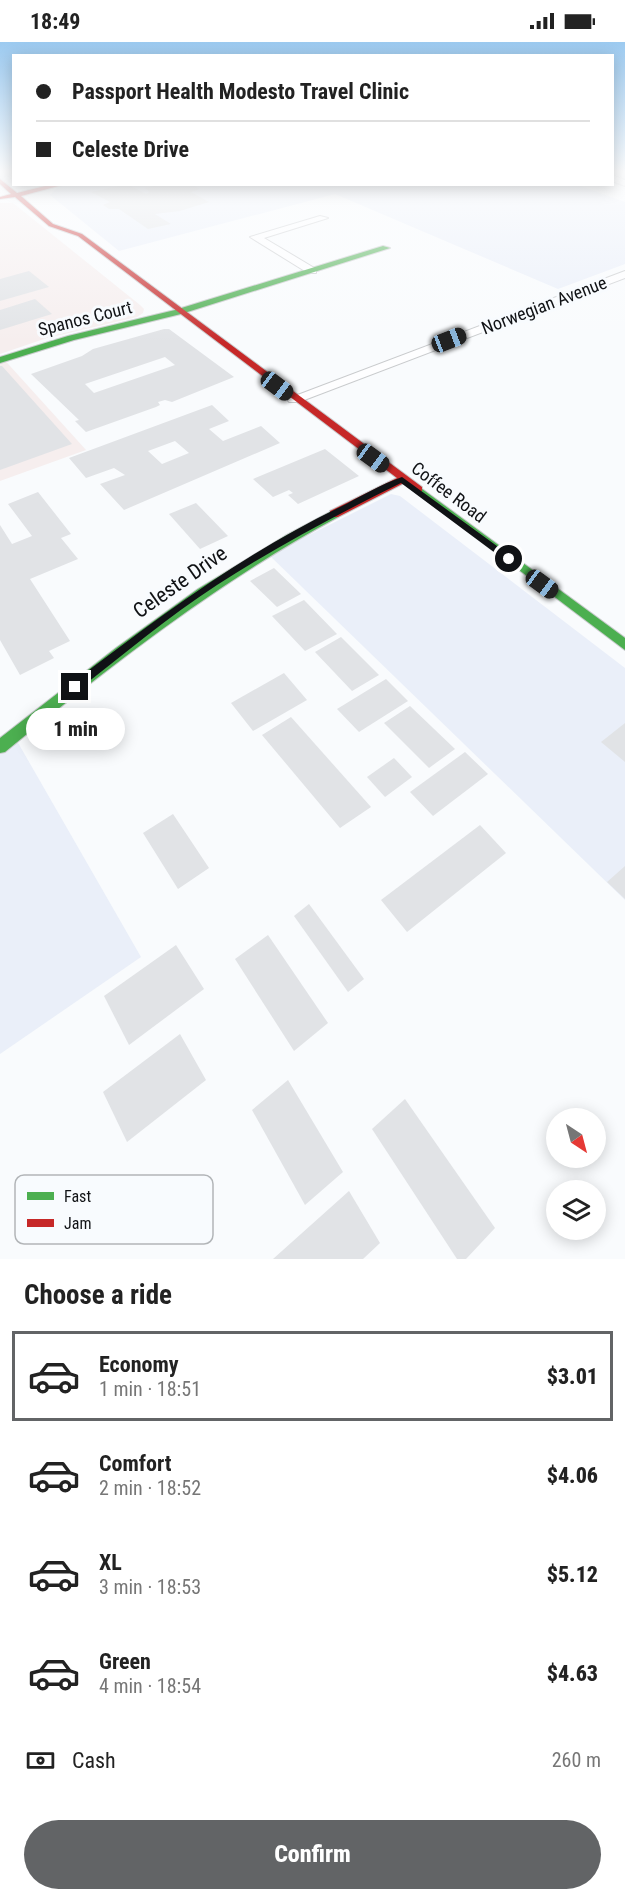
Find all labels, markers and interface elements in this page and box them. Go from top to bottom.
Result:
text: 18:49 [30,9,81,34]
text: Passport Health Modesto Travel Clinic [72,79,409,104]
text: Celeste Drive [72,137,189,162]
street label: Norwegian Avenue [478,271,610,339]
street label: Spanos Court [36,296,134,340]
car [429,325,469,355]
car [257,368,297,404]
car [353,440,393,476]
street label: Coffee Road [408,457,490,527]
street label: Celeste Drive [129,541,232,623]
route start [495,545,522,572]
car [522,566,562,602]
route end [61,673,88,700]
callout: 1 min [26,708,124,750]
text: 1 min [53,717,98,741]
north arrow [546,1108,606,1168]
map controls [546,1108,606,1240]
legend [15,1175,213,1244]
button: layers [546,1180,606,1240]
text: Fast [64,1187,91,1206]
text: Jam [64,1214,91,1233]
text: Choose a ride [24,1279,172,1311]
icon: car [27,1349,81,1403]
text: Economy [99,1352,179,1377]
text: $3.01 [547,1364,598,1389]
text: 1 min · 18:51 [99,1377,201,1401]
icon: car [27,1448,81,1502]
text: Comfort [99,1451,172,1476]
text: $4.06 [547,1463,598,1488]
text: 2 min · 18:52 [99,1476,201,1500]
icon: car [27,1547,81,1601]
text: XL [99,1550,122,1575]
text: $5.12 [547,1562,598,1587]
text: 3 min · 18:53 [99,1575,201,1599]
icon: car [27,1646,81,1700]
text: Green [99,1649,151,1674]
text: $4.63 [547,1661,598,1686]
text: 4 min · 18:54 [99,1674,201,1698]
icon: cash [24,1744,57,1777]
text: Cash [72,1748,116,1773]
text: 260 m [552,1748,601,1772]
button: Confirm [24,1820,601,1889]

